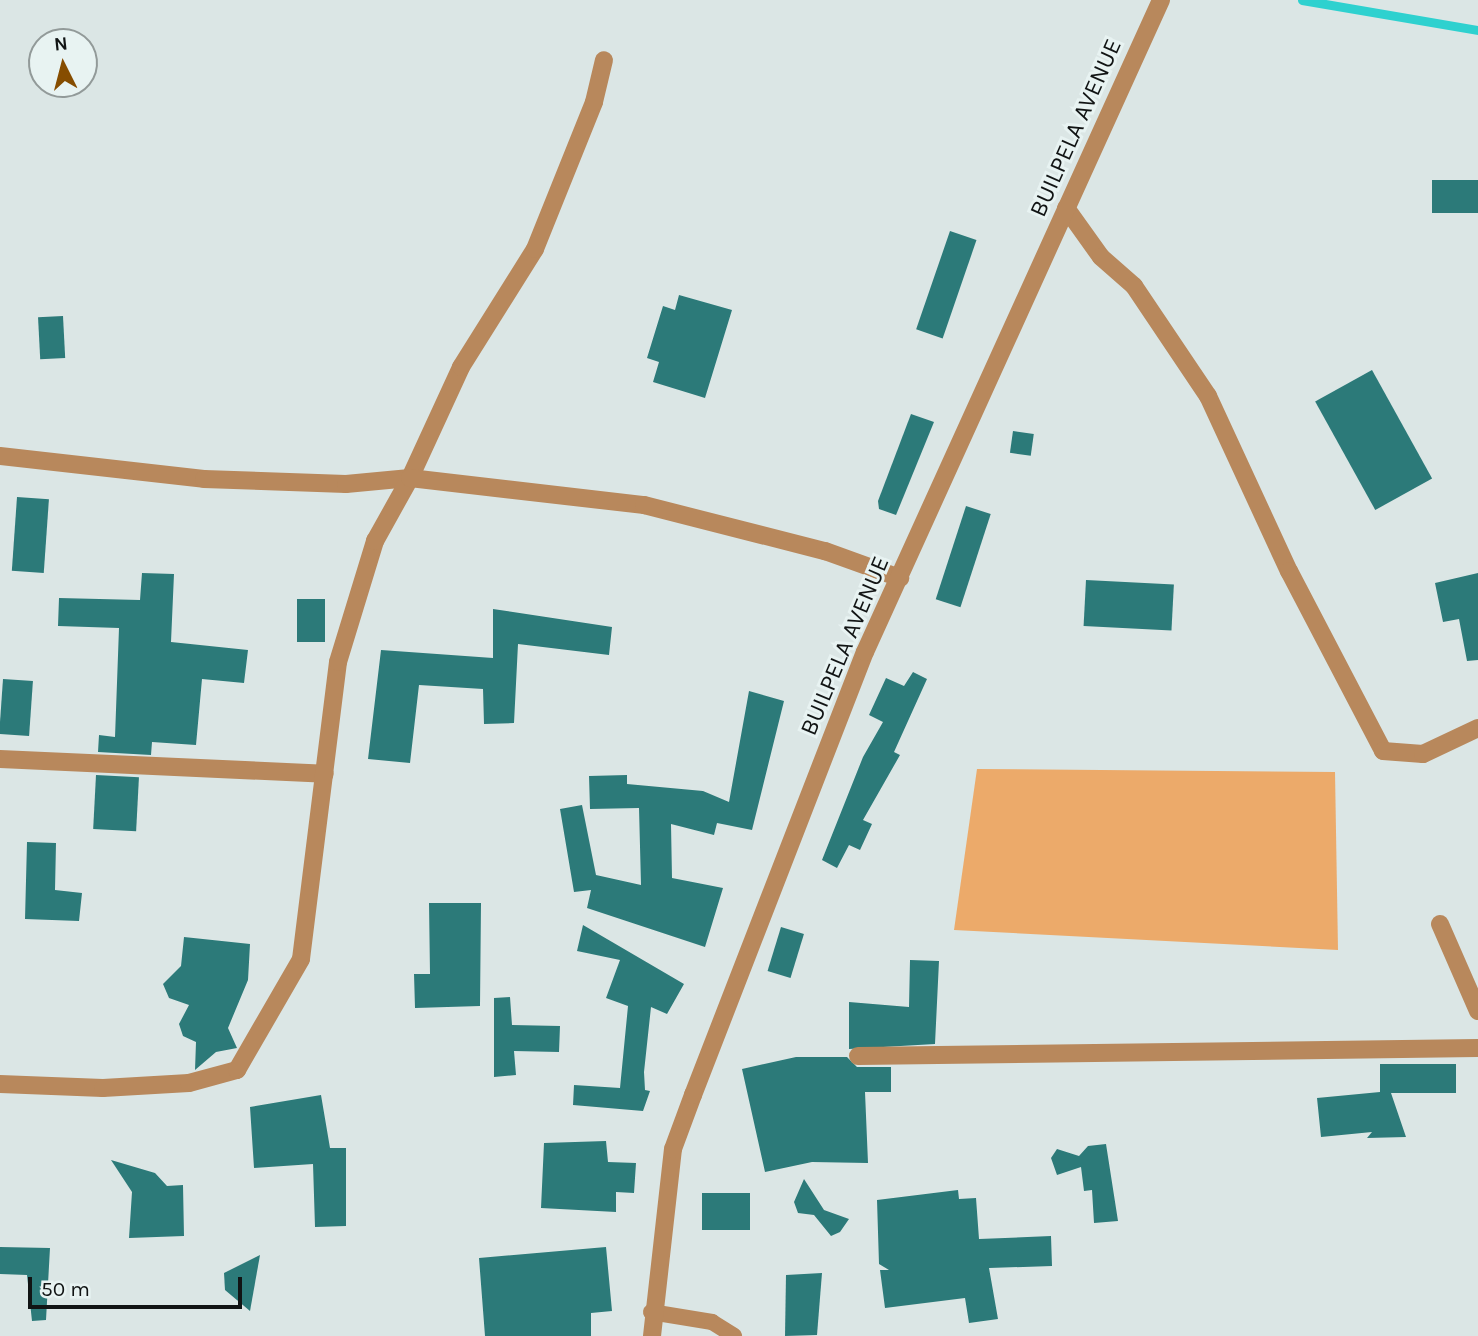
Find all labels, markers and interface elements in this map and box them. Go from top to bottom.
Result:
north arrow [28,28,98,98]
text: N [53,32,69,56]
street label: BUILPELA AVENUE [1024,35,1128,221]
street label: BUILPELA AVENUE [794,552,896,740]
scale bar [32,1262,245,1306]
text: 50 m [41,1277,90,1301]

